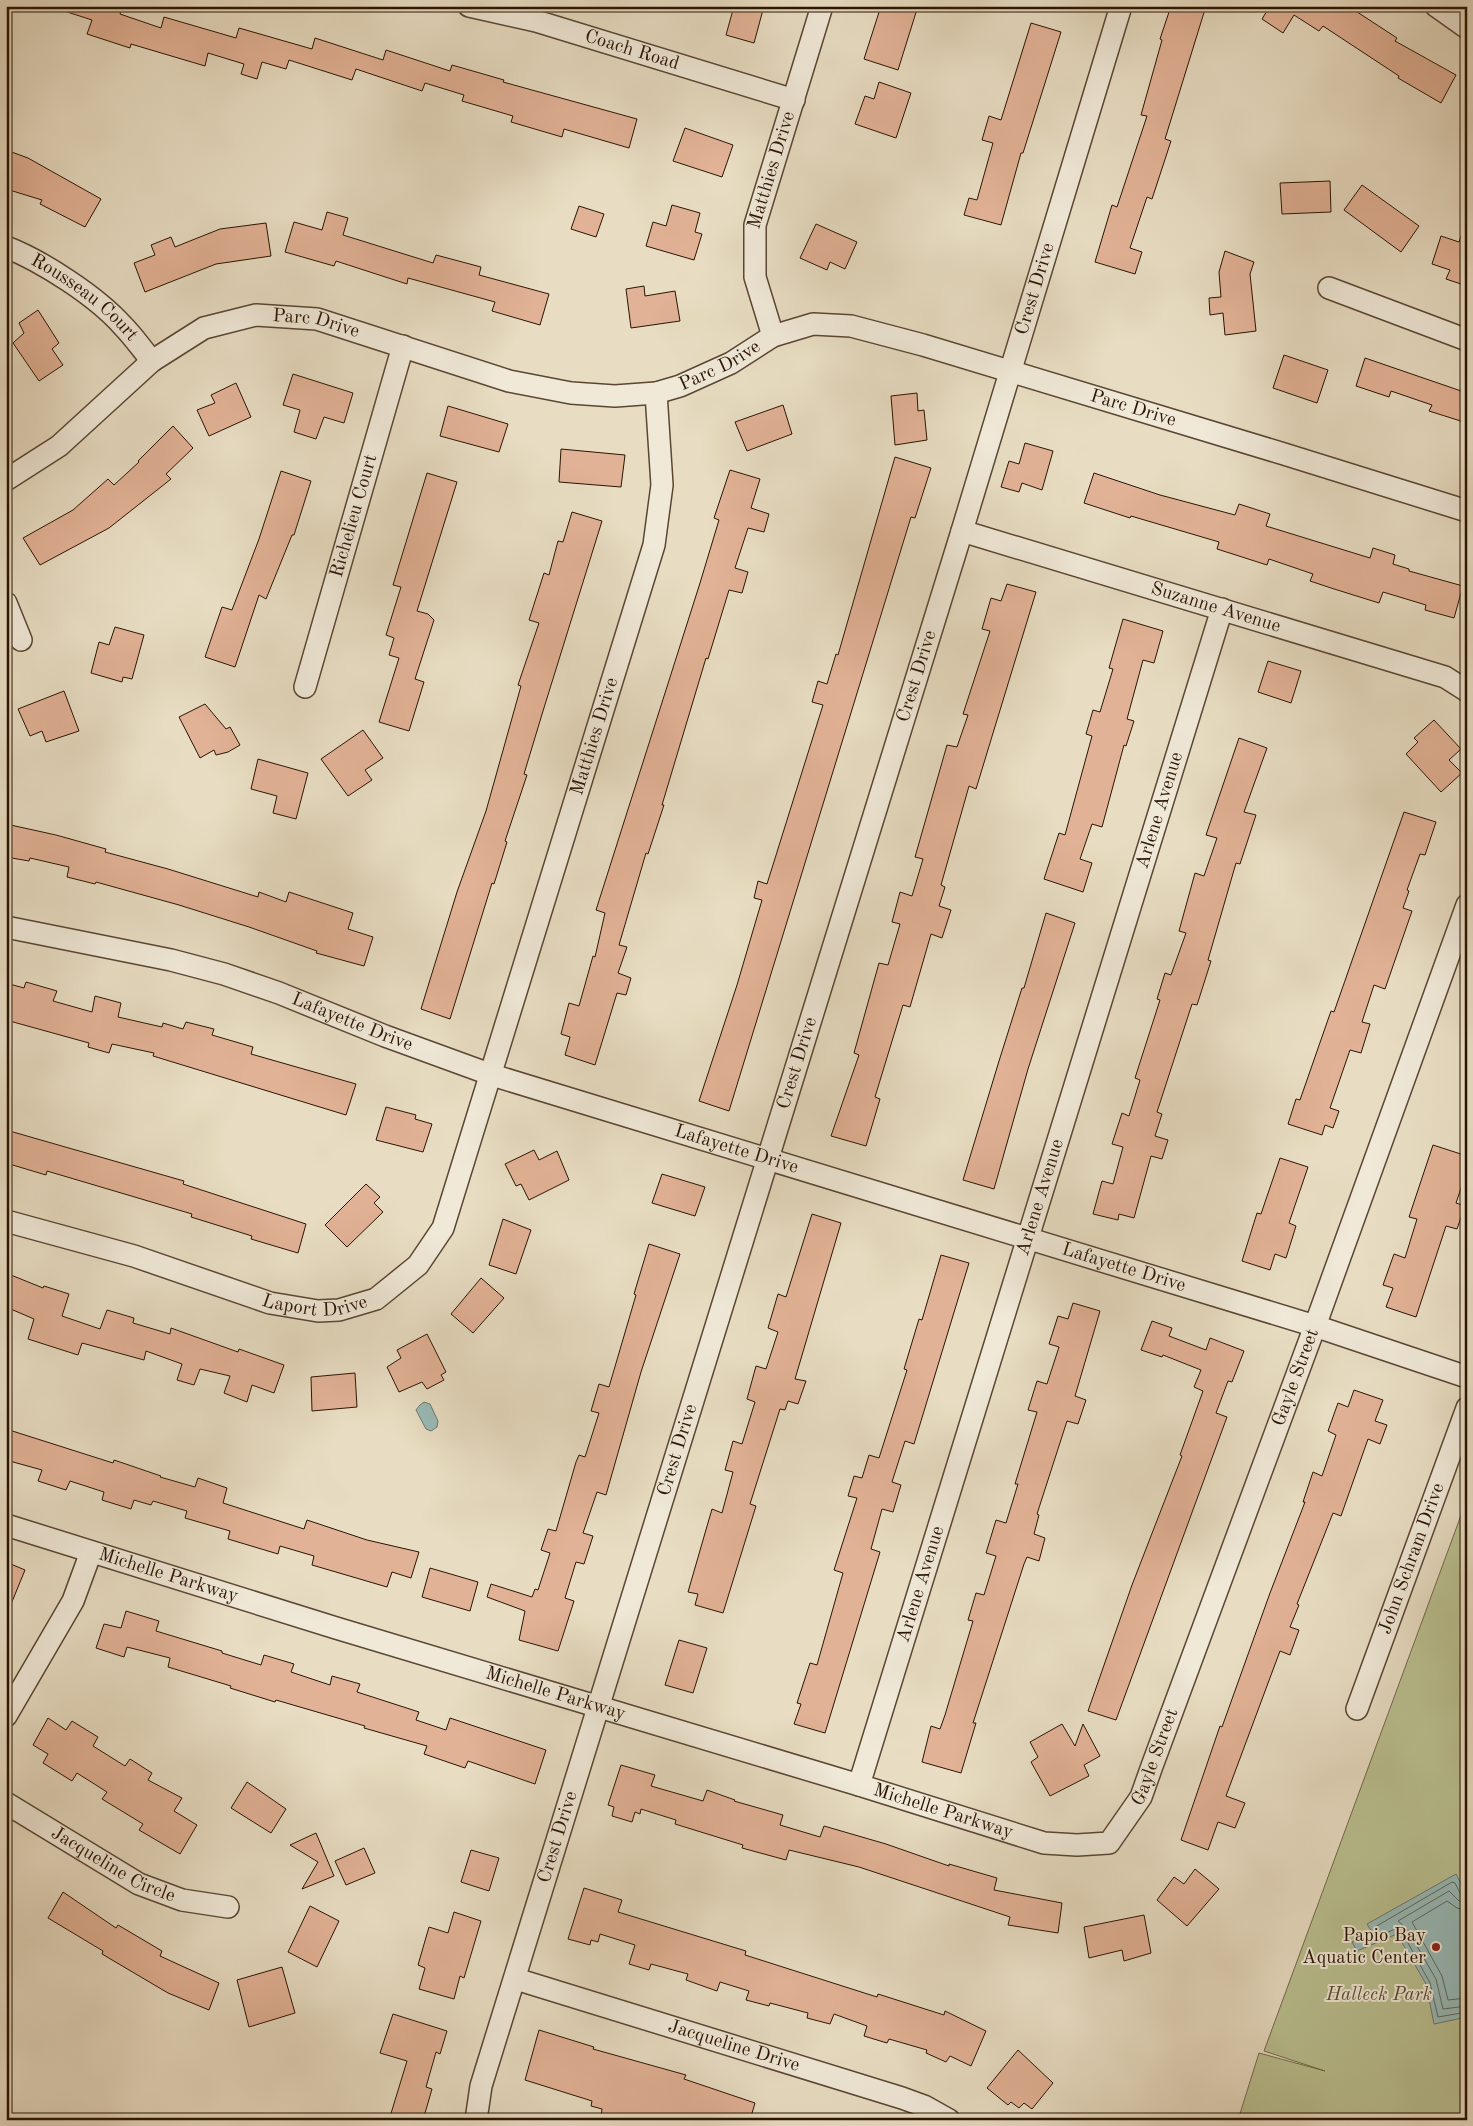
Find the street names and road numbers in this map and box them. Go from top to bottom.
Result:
street label: Coach Road [582,27,682,74]
street label: Matthies Drive [745,109,799,231]
street label: Crest Drive [1012,241,1058,337]
street label: Rousseau Court [28,251,141,345]
street label: Parc Drive [272,307,362,342]
street label: Parc Drive [676,337,764,395]
street label: Parc Drive [1088,387,1178,430]
street label: Richelieu Court [327,452,381,580]
street label: Suzanne Avenue [1148,579,1283,636]
street label: Crest Drive [894,628,940,725]
street label: Matthies Drive [568,675,622,798]
street label: Arlene Avenue [1133,750,1187,871]
street label: Lafayette Drive [289,990,415,1055]
street label: Crest Drive [774,1015,821,1111]
street label: Lafayette Drive [672,1122,801,1177]
street label: Arlene Avenue [1013,1137,1067,1258]
street label: Lafayette Drive [1059,1240,1188,1295]
street label: Laport Drive [259,1291,370,1321]
street label: Gayle Street [1269,1326,1323,1429]
street label: Crest Drive [655,1402,701,1498]
street label: John Schram Drive [1376,1481,1448,1637]
street label: Arlene Avenue [894,1524,948,1645]
street label: Michelle Parkway [96,1545,240,1606]
street label: Michelle Parkway [483,1664,628,1724]
street label: Gayle Street [1128,1706,1182,1810]
street label: Michelle Parkway [871,1781,1015,1842]
street label: Crest Drive [535,1789,581,1885]
street label: Jacqueline Circle [48,1823,178,1906]
street label: Jacqueline Drive [666,2017,802,2075]

